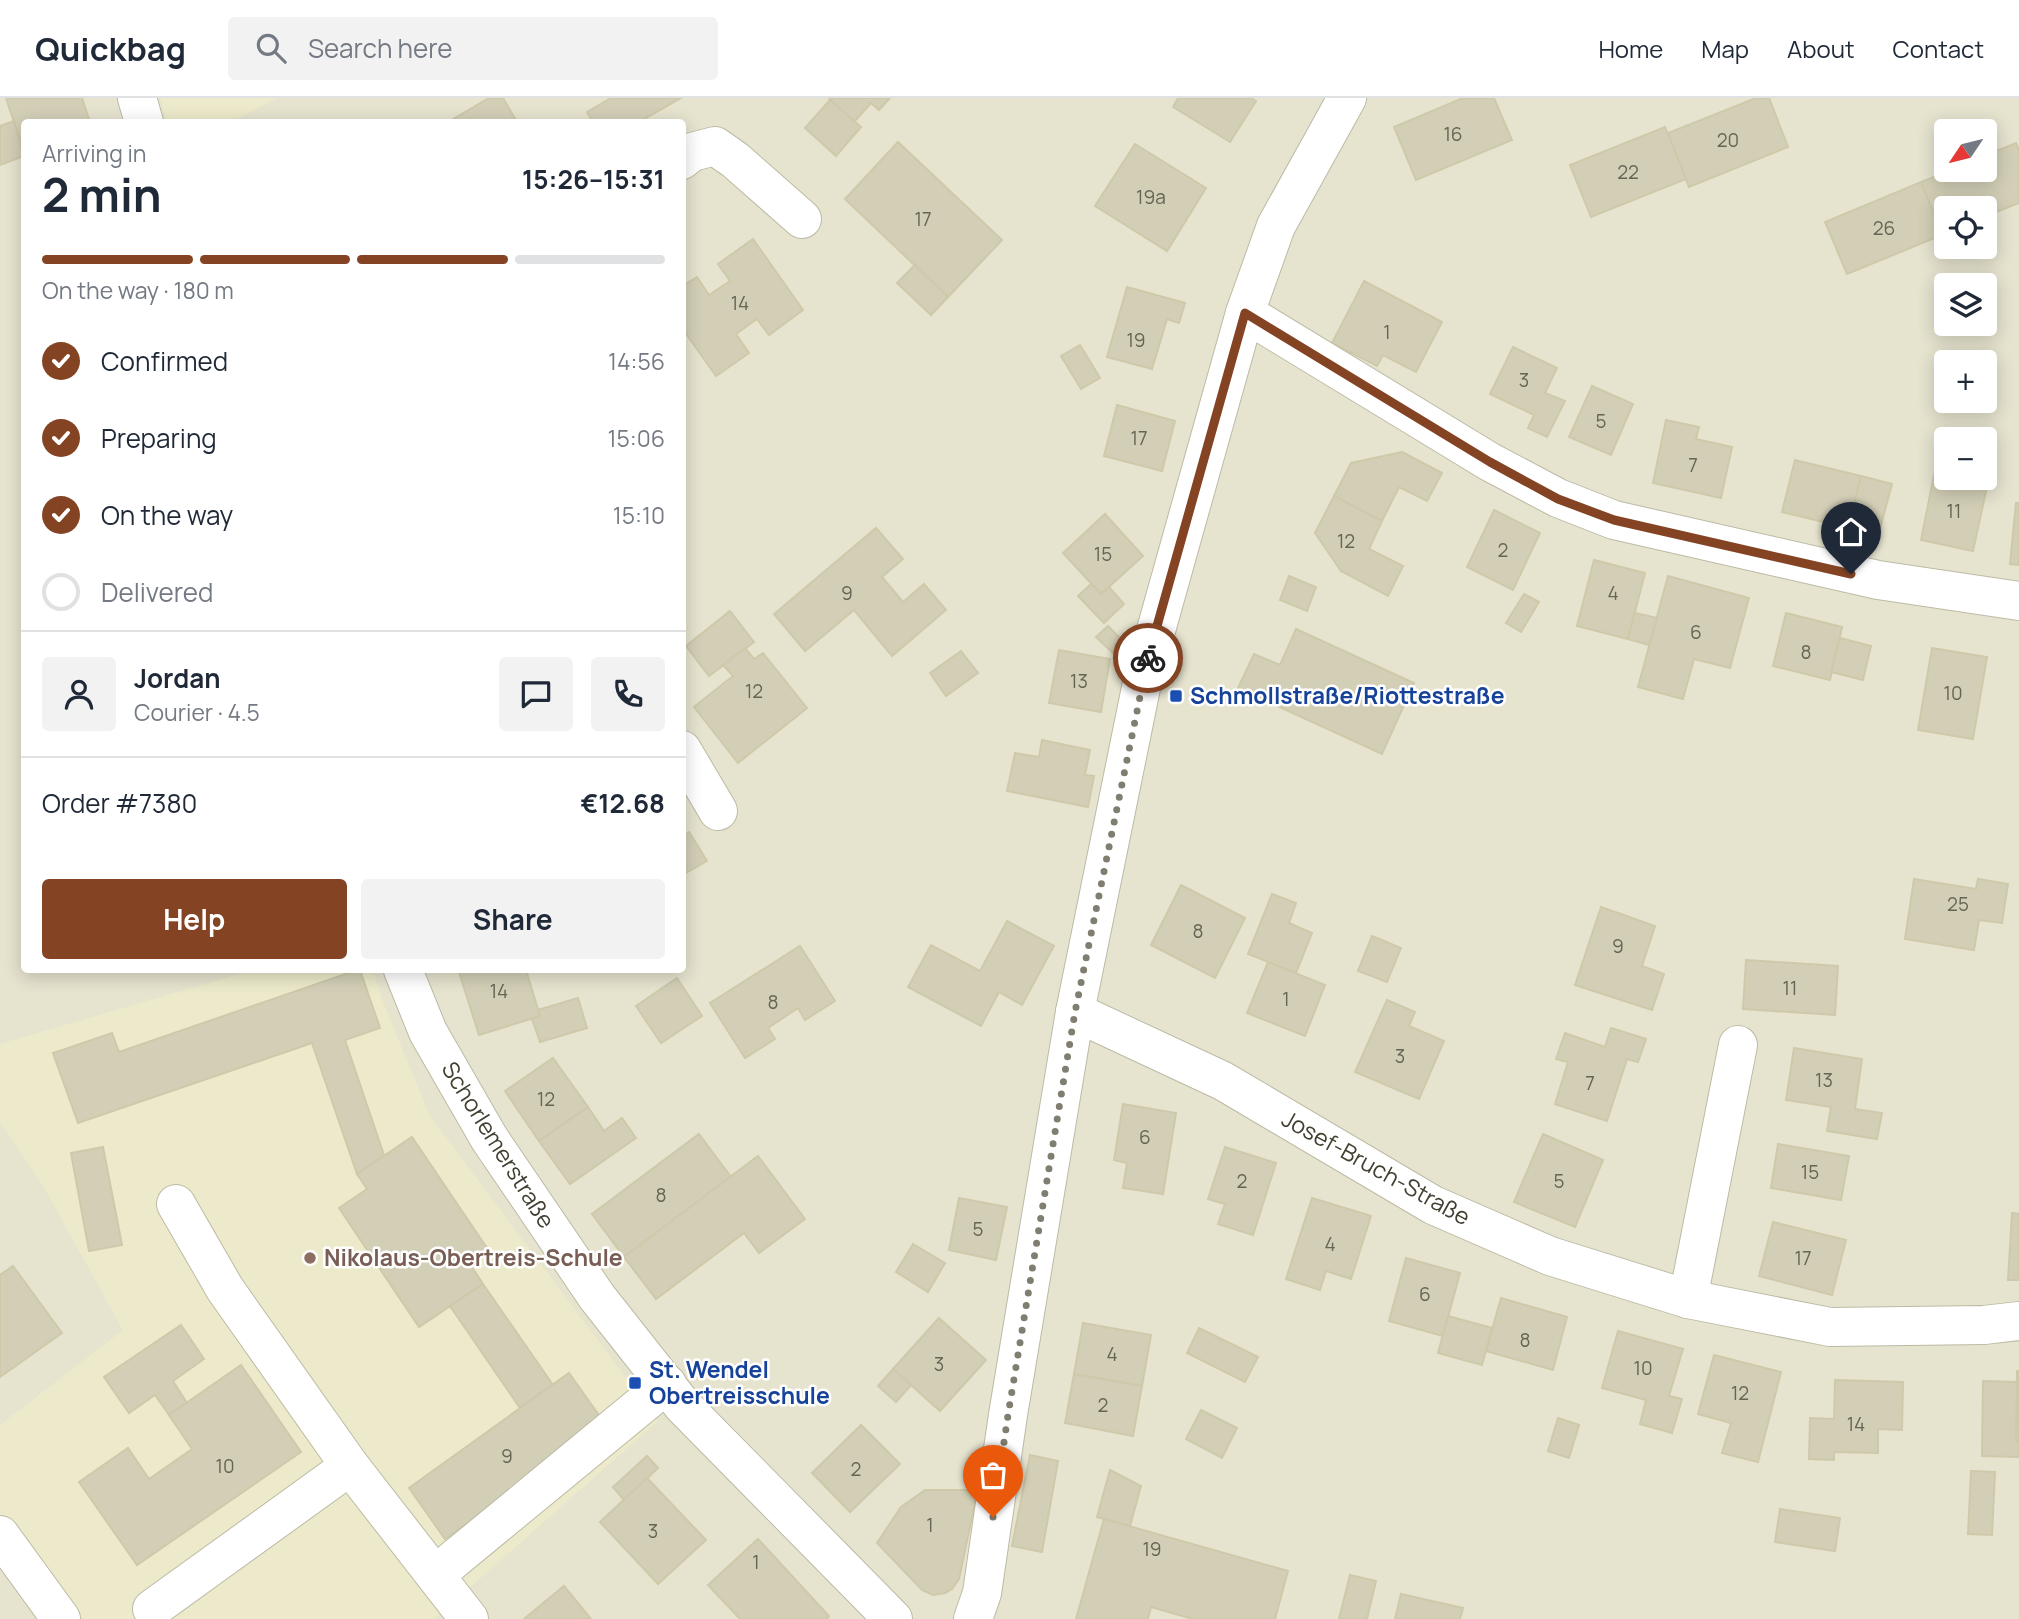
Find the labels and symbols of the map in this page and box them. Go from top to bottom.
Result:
north arrow [1934,119,1997,182]
house number: 16 [1443,121,1463,147]
house number: 20 [1717,127,1739,153]
house number: 22 [1617,159,1639,185]
house number: 19a [1136,184,1166,210]
house number: 17 [915,206,931,232]
house number: 26 [1873,215,1895,241]
house number: 14 [731,290,749,316]
house number: 1 [1383,319,1391,345]
house number: 19 [1126,327,1146,353]
house number: 3 [1519,367,1529,393]
house number: 5 [1596,408,1607,434]
house number: 17 [1131,425,1147,451]
house number: 7 [1688,452,1698,478]
house number: 11 [1947,498,1961,524]
pin [1821,502,1881,574]
house number: 12 [1337,528,1355,554]
house number: 2 [1498,537,1508,563]
house number: 15 [1094,541,1112,567]
house number: 9 [841,580,853,606]
house number: 4 [1607,580,1619,606]
house number: 6 [1690,619,1702,645]
courier [1113,623,1183,693]
house number: 8 [1800,639,1812,665]
house number: 13 [1070,668,1088,694]
house number: 12 [745,678,763,704]
place label: Schmollstraße/Riottestraße [1190,679,1505,711]
house number: 10 [1943,680,1963,706]
marker: Schmollstraße/Riottestraße [1168,688,1184,704]
house number: 25 [1947,891,1969,917]
house number: 8 [1192,918,1204,944]
house number: 9 [1612,933,1624,959]
house number: 11 [1783,975,1797,1001]
house number: 14 [490,978,508,1004]
house number: 1 [1282,986,1290,1012]
house number: 8 [767,989,779,1015]
house number: 3 [1395,1043,1405,1069]
street label: Schorlemerstraße [435,1055,563,1234]
house number: 13 [1815,1067,1833,1093]
house number: 7 [1585,1070,1595,1096]
house number: 12 [537,1086,555,1112]
street label: Josef-Bruch-Straße [1277,1102,1476,1232]
house number: 6 [1139,1124,1151,1150]
house number: 15 [1801,1159,1819,1185]
house number: 2 [1237,1168,1247,1194]
house number: 5 [1554,1168,1565,1194]
house number: 8 [655,1182,667,1208]
house number: 5 [973,1216,984,1242]
house number: 4 [1324,1231,1336,1257]
place label: Nikolaus-Obertreis-Schule [324,1241,623,1273]
house number: 17 [1795,1245,1811,1271]
marker: Nikolaus-Obertreis-Schule [302,1250,318,1266]
house number: 6 [1419,1281,1431,1307]
house number: 8 [1519,1327,1531,1353]
house number: 4 [1106,1341,1118,1367]
house number: 3 [934,1351,944,1377]
place label: St. Wendel Obertreisschule [649,1353,830,1411]
house number: 10 [1633,1355,1653,1381]
marker: St. Wendel Obertreisschule [627,1375,643,1391]
house number: 12 [1731,1380,1749,1406]
house number: 2 [1098,1392,1108,1418]
house number: 14 [1847,1411,1865,1437]
house number: 9 [501,1443,513,1469]
pin [963,1445,1023,1517]
house number: 10 [215,1453,235,1479]
house number: 2 [851,1456,861,1482]
house number: 1 [926,1512,934,1538]
house number: 3 [648,1518,658,1544]
house number: 19 [1142,1536,1162,1562]
house number: 1 [752,1549,760,1575]

